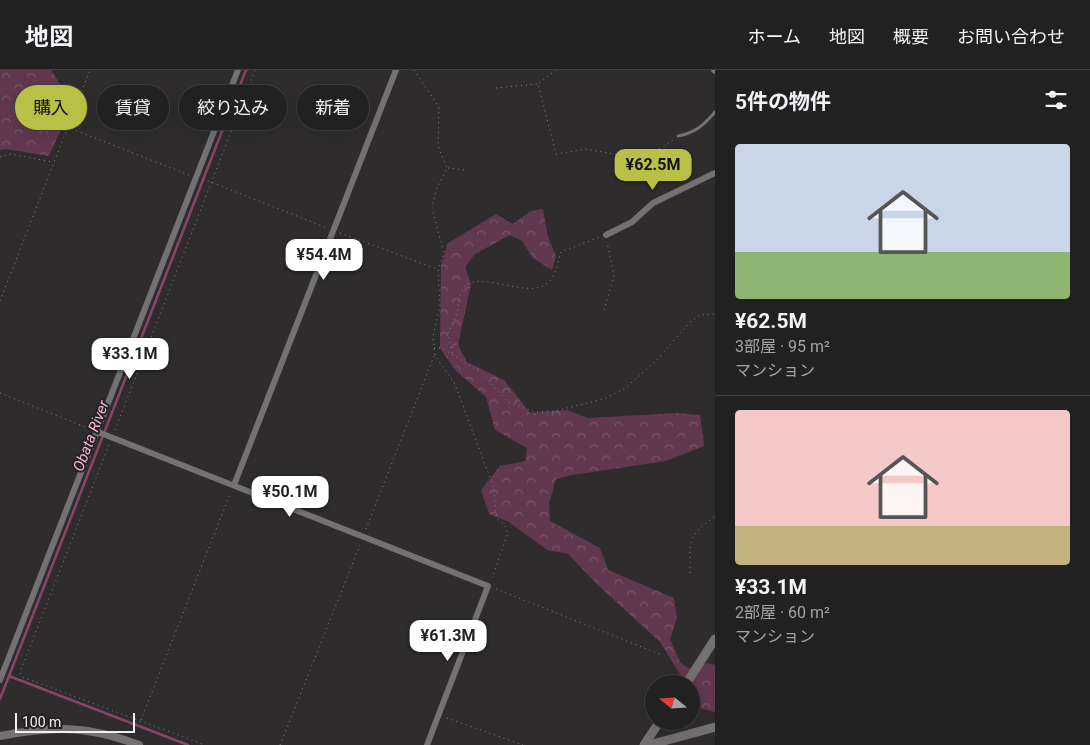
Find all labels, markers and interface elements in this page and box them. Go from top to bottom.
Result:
text: 地図 [25,23,73,51]
text: ホーム [748,26,801,47]
text: 地図 [829,26,865,47]
text: 概要 [893,26,929,47]
text: お問い合わせ [957,26,1065,47]
chip: 購入 [15,85,87,130]
chip: 賃貸 [97,85,169,130]
chip: 絞り込み [179,85,287,130]
chip: 新着 [297,85,369,130]
icon: filters [1042,86,1070,114]
text: 5件の物件 [735,90,831,114]
pin: ¥62.5M [612,148,694,191]
text: ¥62.5M [626,155,680,174]
icon: home [858,177,948,267]
pin: ¥54.4M [283,238,365,281]
text: ¥54.4M [297,245,351,264]
text: ¥62.5M [735,309,807,333]
text: 3部屋 · 95 m² [735,337,830,356]
pin: ¥33.1M [89,338,171,380]
text: ¥33.1M [103,344,157,363]
text: マンション [735,361,815,380]
water label: Obata River [69,397,113,474]
icon: home [858,442,948,532]
pin: ¥50.1M [249,476,331,518]
text: ¥50.1M [263,482,317,501]
text: ¥33.1M [735,575,807,599]
text: 2部屋 · 60 m² [735,603,830,622]
pin: ¥61.3M [407,620,489,662]
text: ¥61.3M [421,626,475,645]
text: マンション [735,627,815,646]
north arrow [645,675,700,730]
map controls [645,675,700,730]
scale bar [15,710,135,733]
text: 100 m [22,714,61,730]

